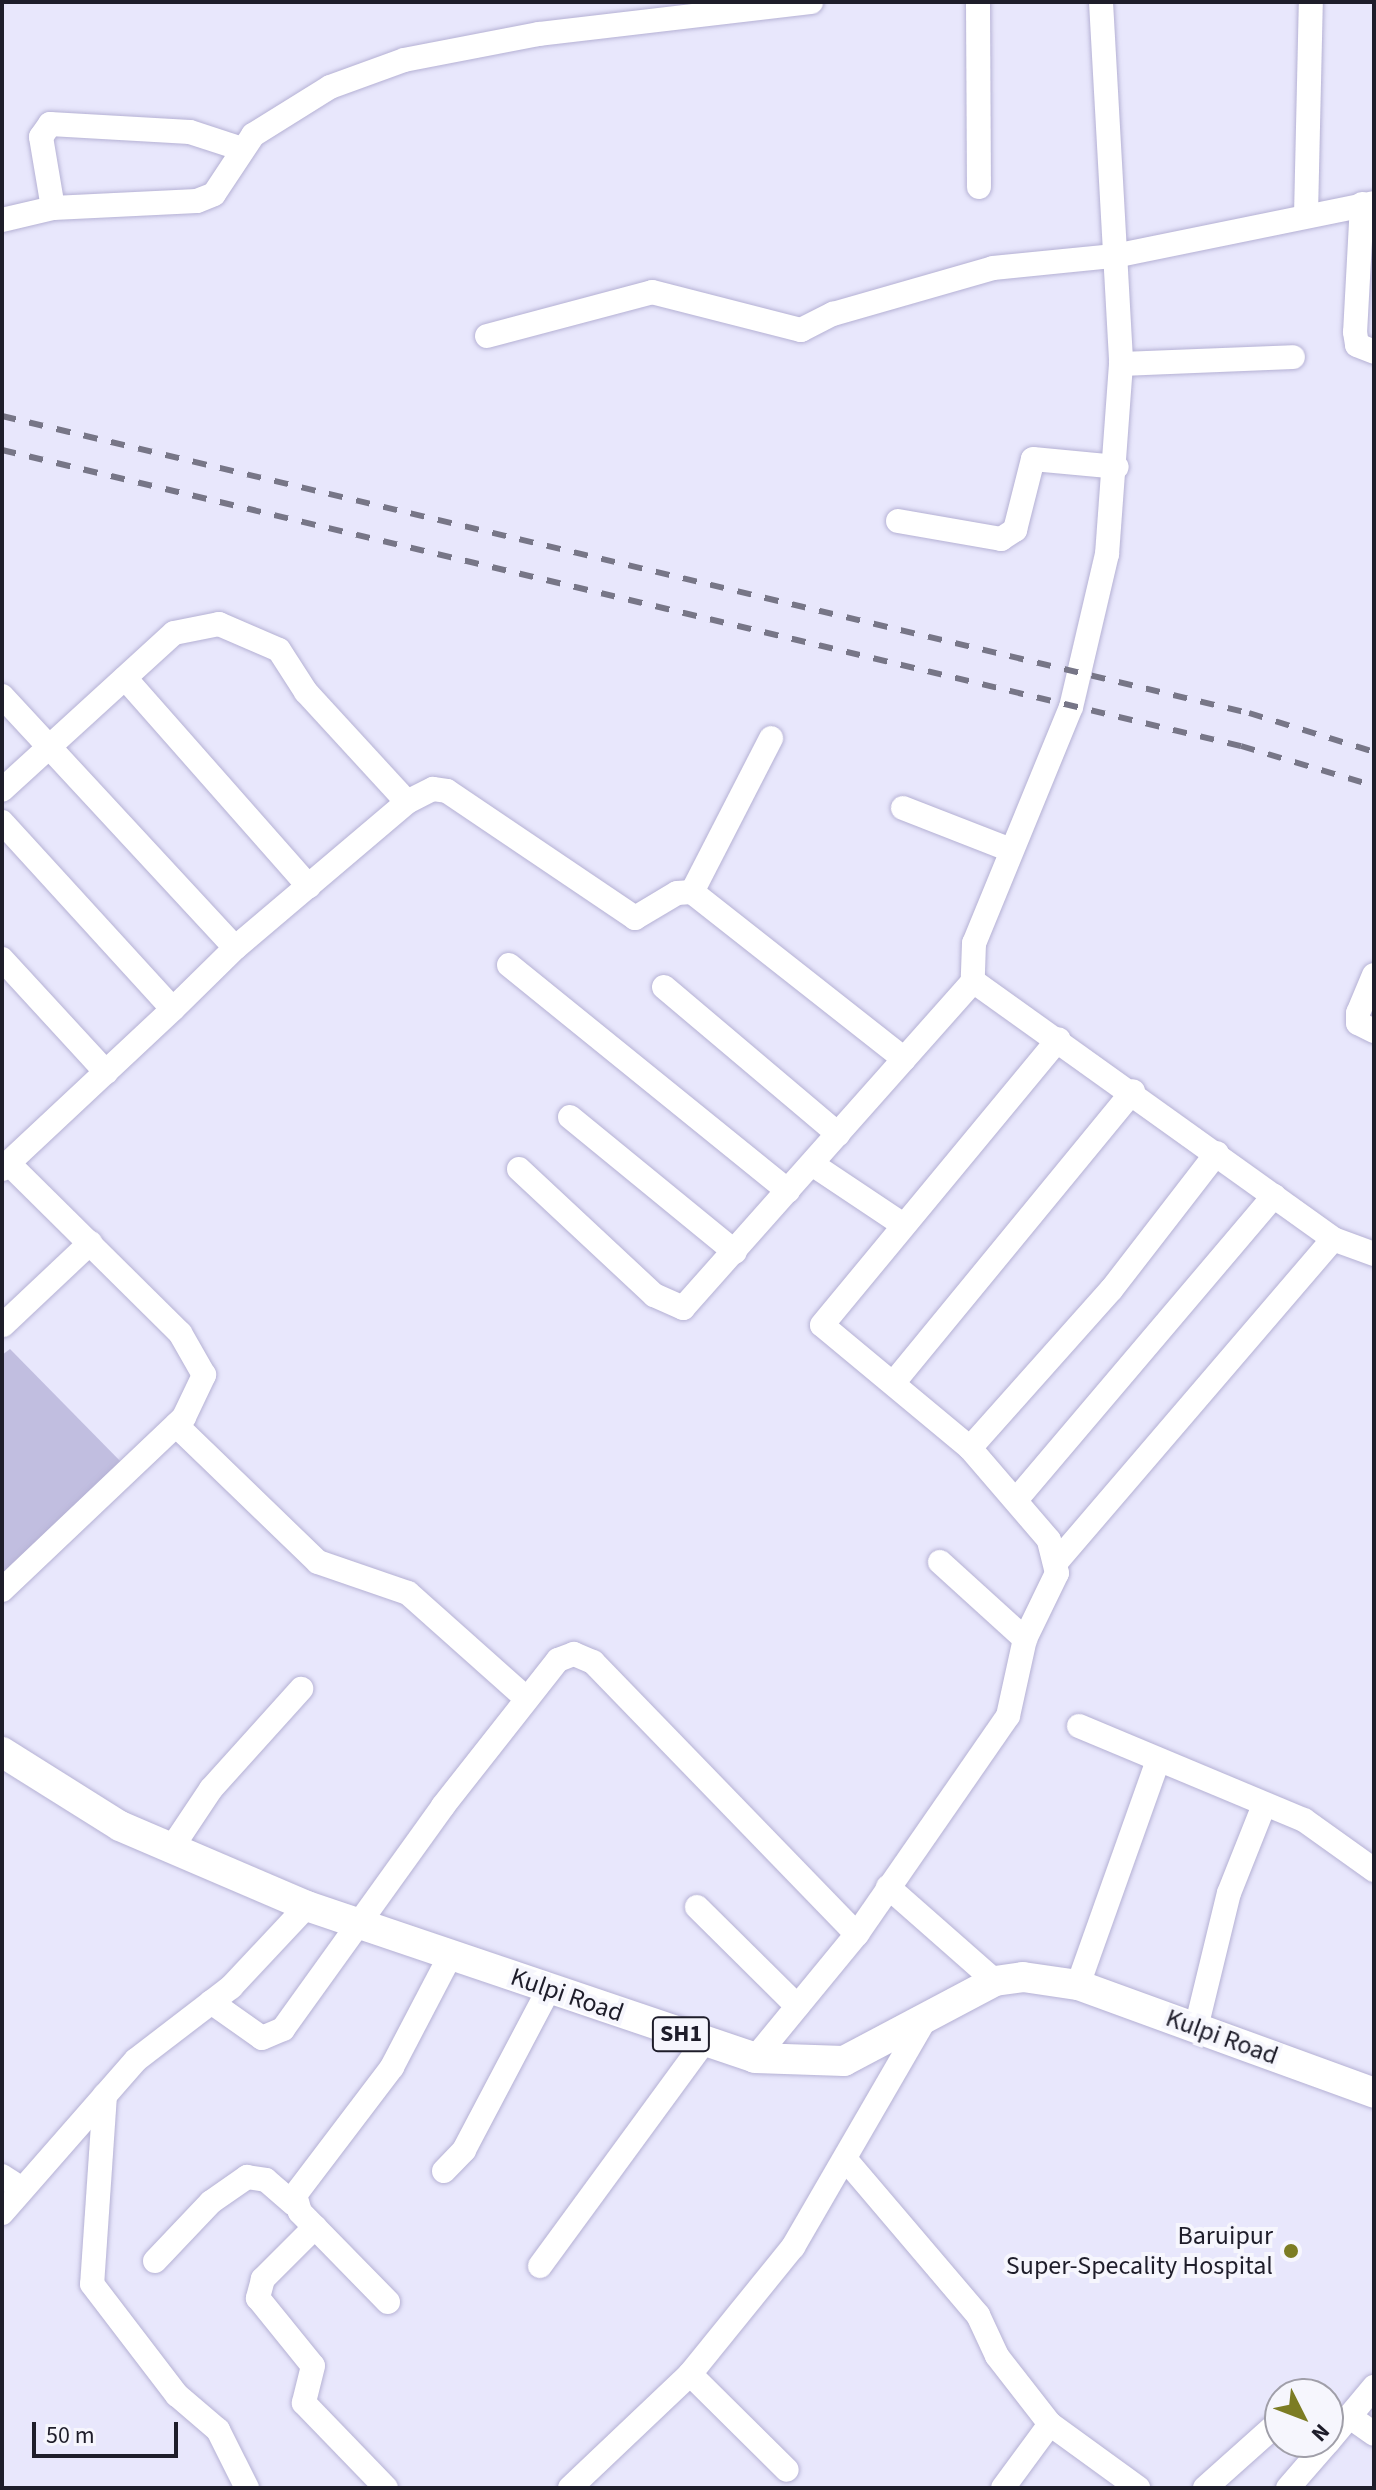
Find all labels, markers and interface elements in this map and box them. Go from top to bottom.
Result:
street label: Kulpi Road [506,1961,628,2029]
street label: Kulpi Road [1162,2002,1282,2072]
road number: SH1 [651,2014,711,2054]
place label: Baruipur Super-Specality Hospital [1006,2220,1273,2282]
marker: Baruipur Super-Specality Hospital [1280,2240,1302,2262]
north arrow [1264,2378,1344,2458]
scale bar [36,2406,182,2456]
text: N [1304,2417,1337,2449]
text: 50 m [46,2418,95,2453]

